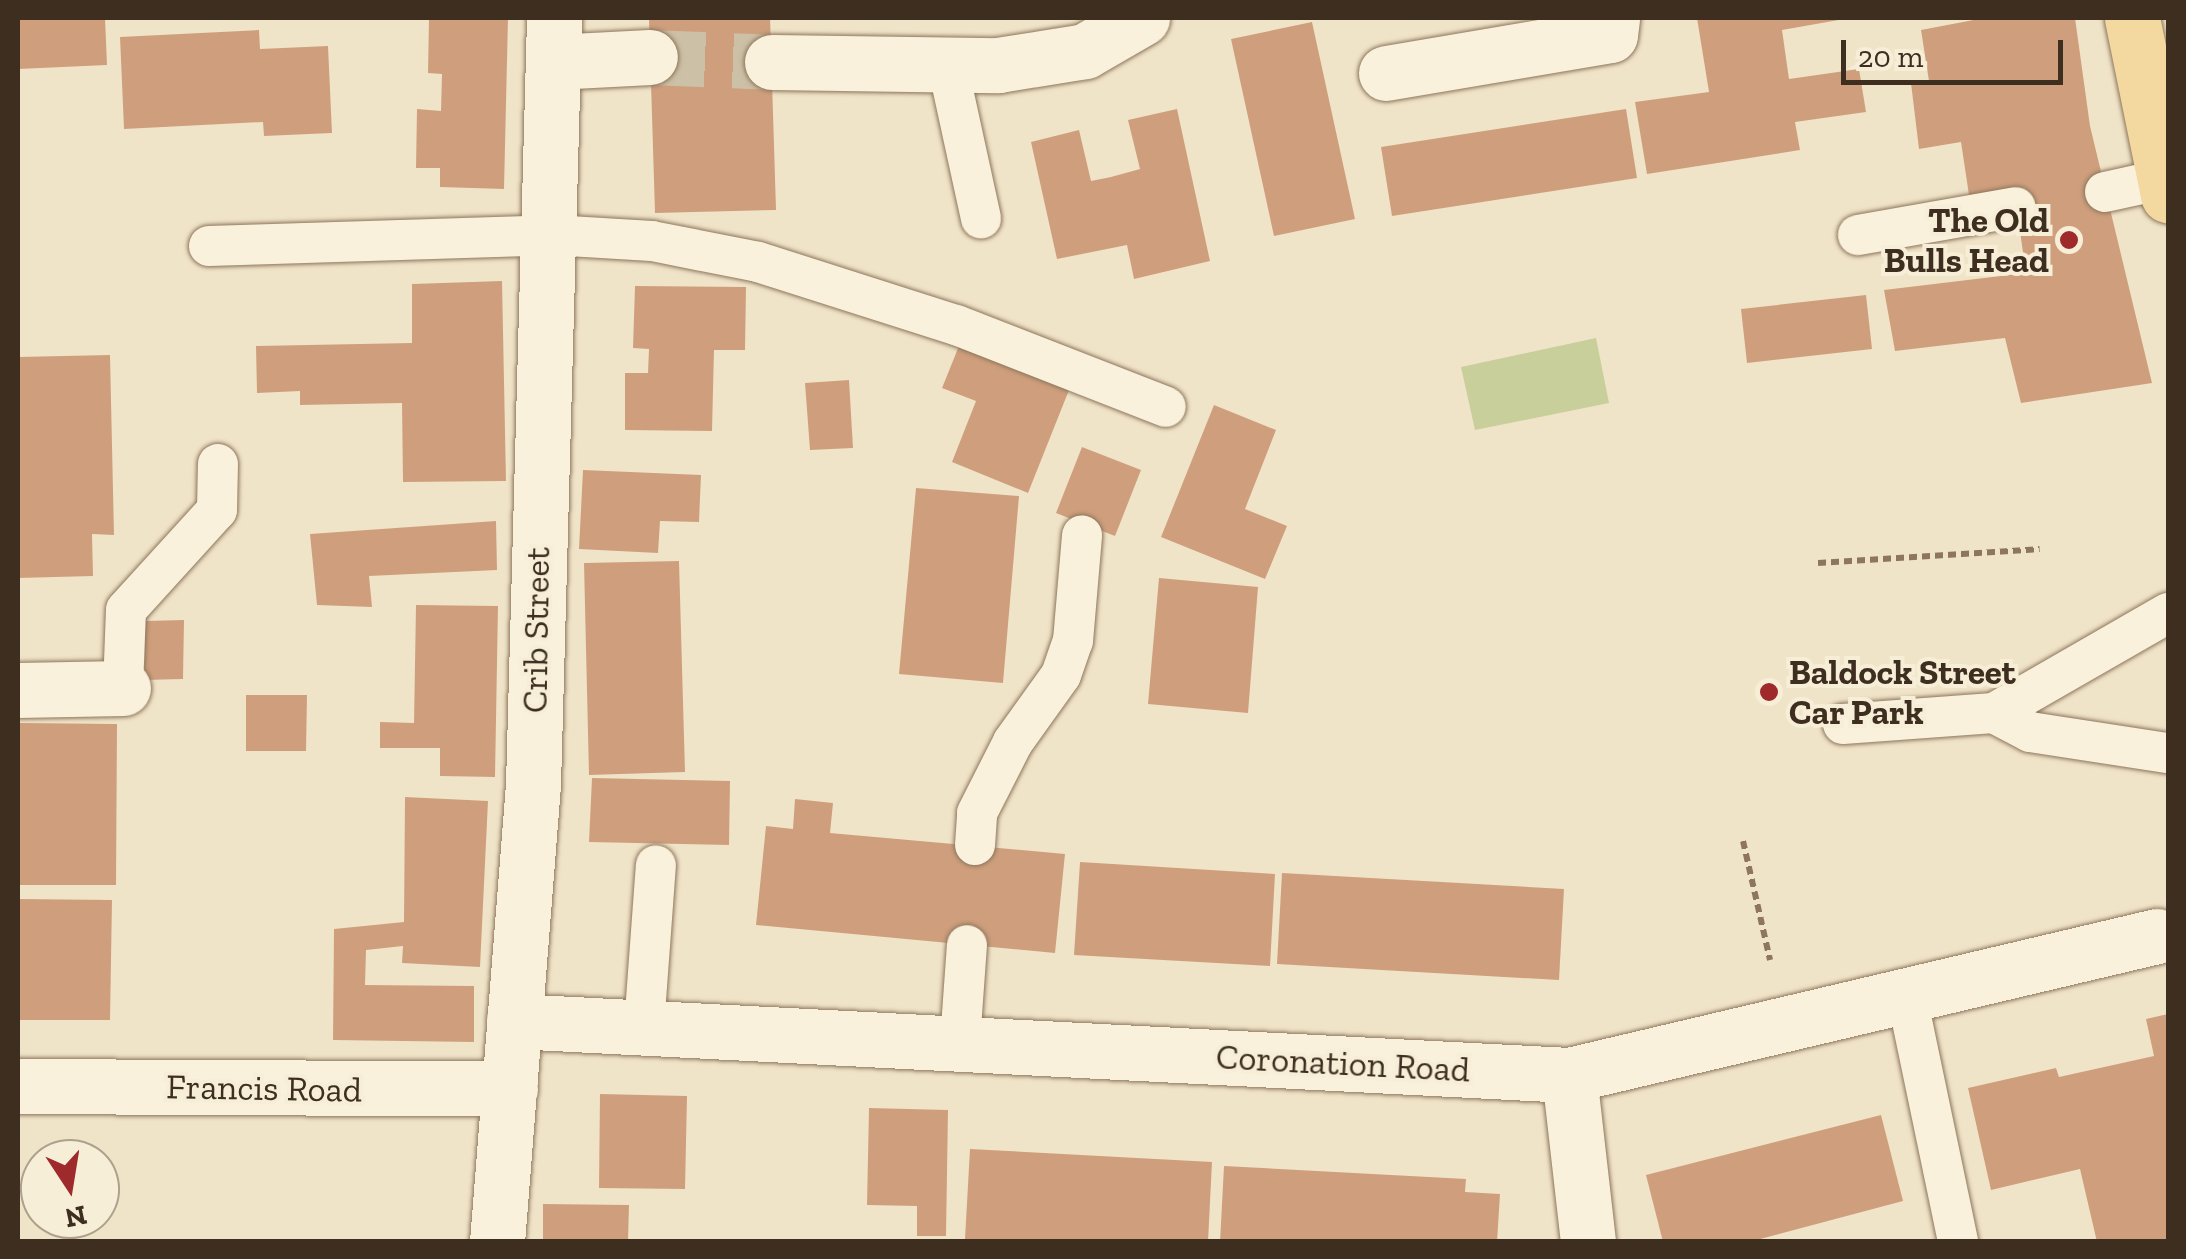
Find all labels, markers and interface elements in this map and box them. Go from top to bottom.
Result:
scale bar [1846,20,2068,82]
text: 20 m [1858,39,1923,75]
place label: The Old Bulls Head [1884,199,2049,281]
marker: The Old Bulls Head [2058,229,2080,251]
street label: Crib Street [514,547,558,713]
place label: Baldock Street Car Park [1789,651,2016,733]
marker: Baldock Street Car Park [1758,681,1780,703]
street label: Coronation Road [1215,1035,1471,1091]
street label: Francis Road [166,1065,362,1111]
north arrow [20,1139,120,1239]
text: N [62,1199,90,1235]

